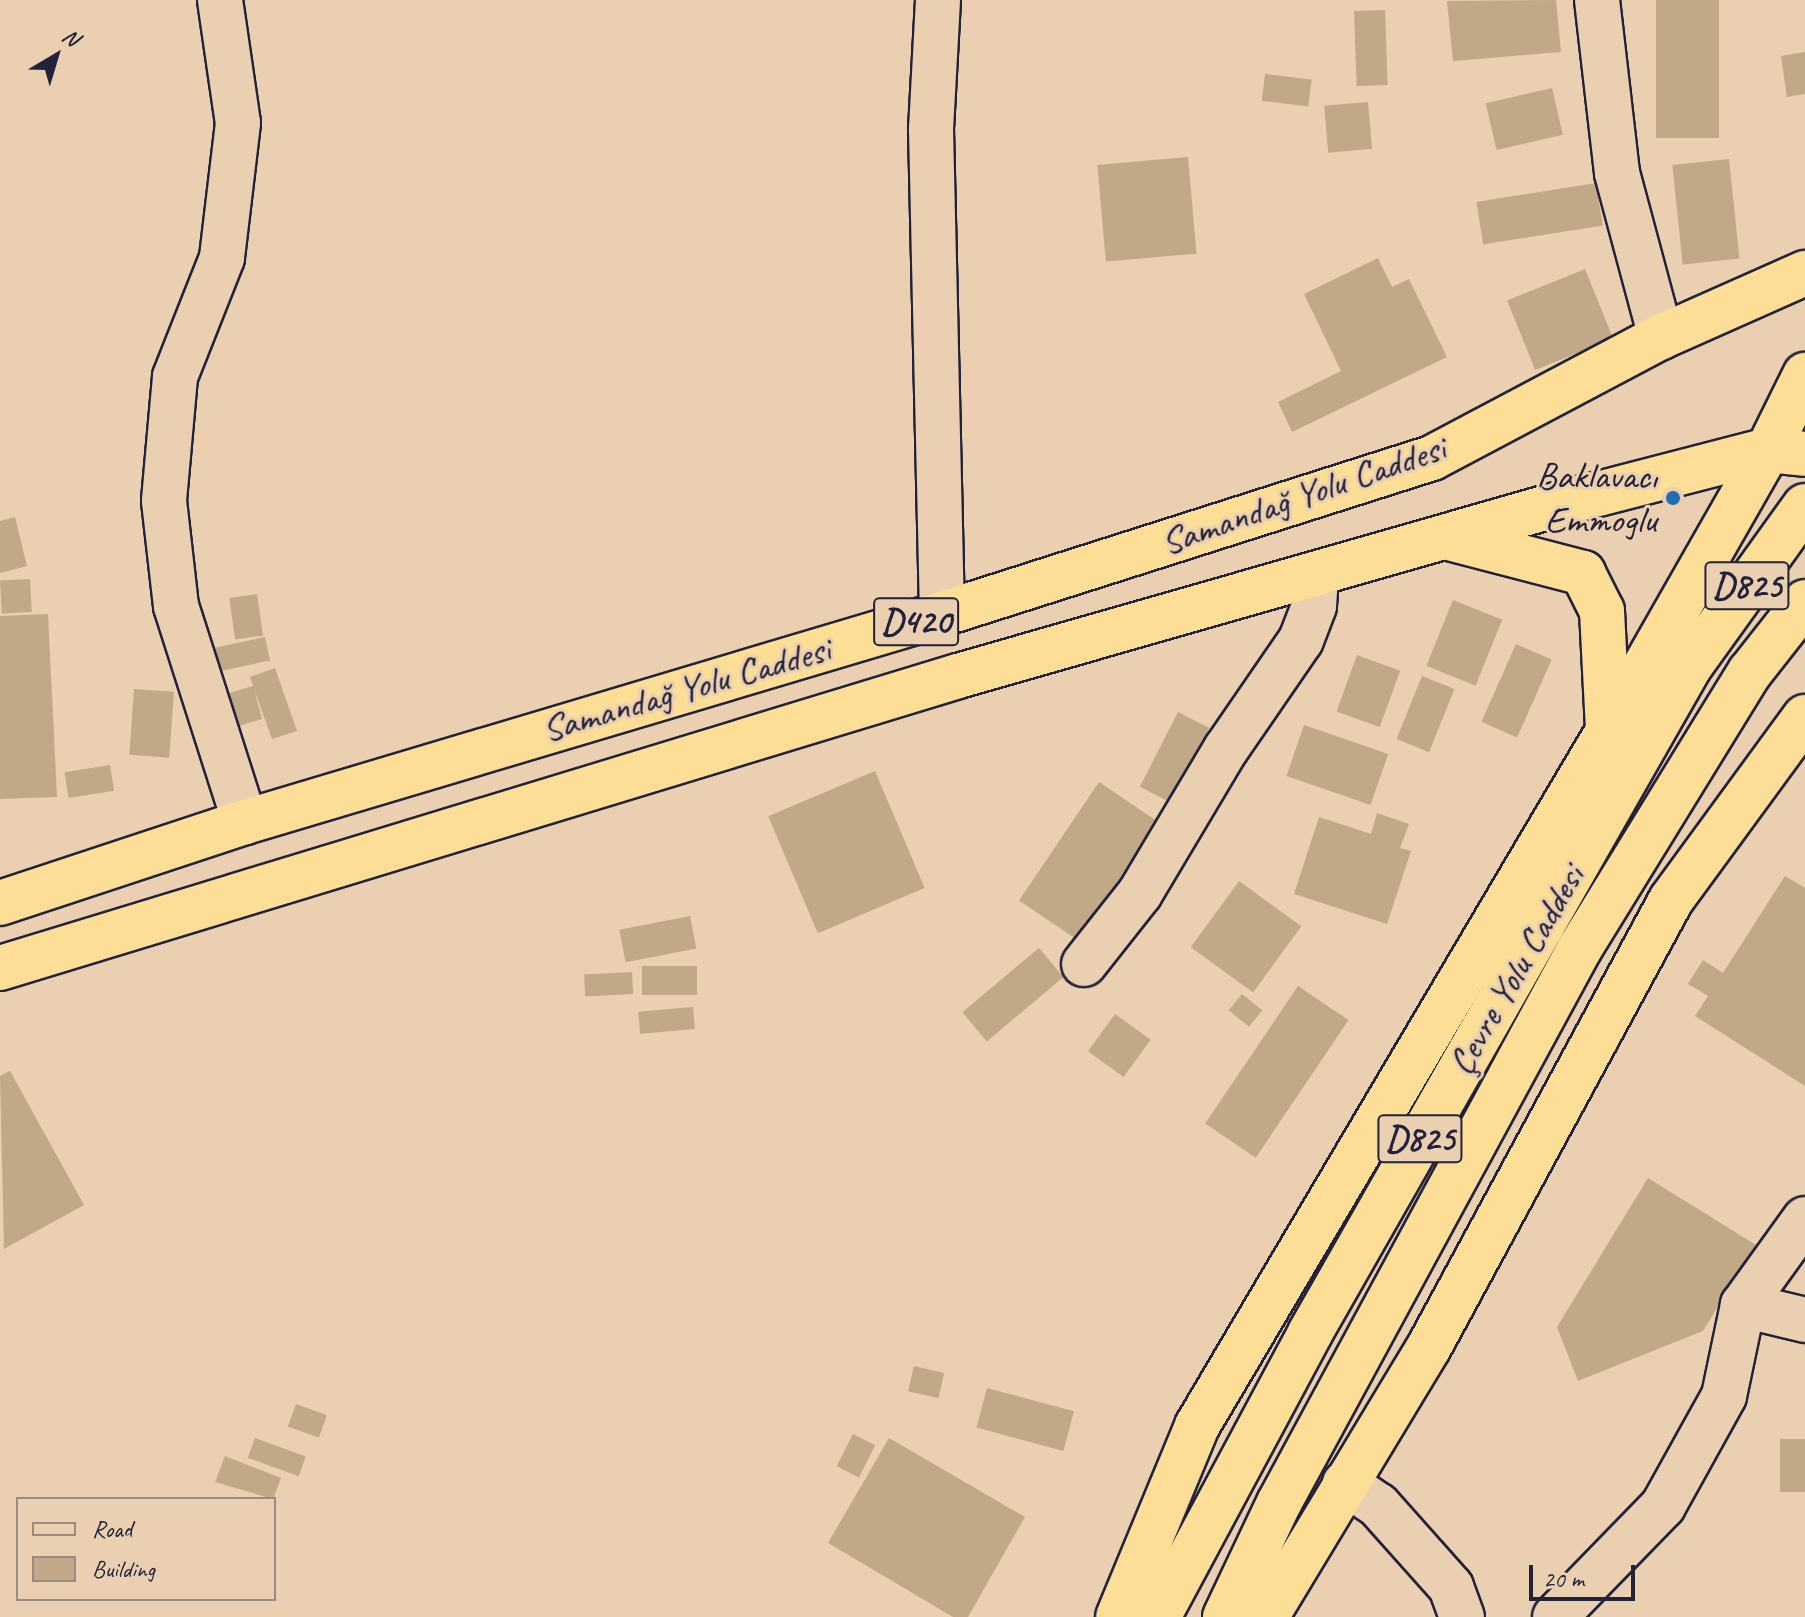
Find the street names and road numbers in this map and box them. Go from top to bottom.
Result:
street label: Samandağ Yolu Caddesi [1155,425,1451,565]
road number: D825 [1703,554,1791,618]
road number: D420 [872,590,960,654]
street label: Samandağ Yolu Caddesi [536,626,836,752]
street label: Çevre Yolu Caddesi [1437,857,1595,1083]
road number: D825 [1376,1107,1464,1171]

